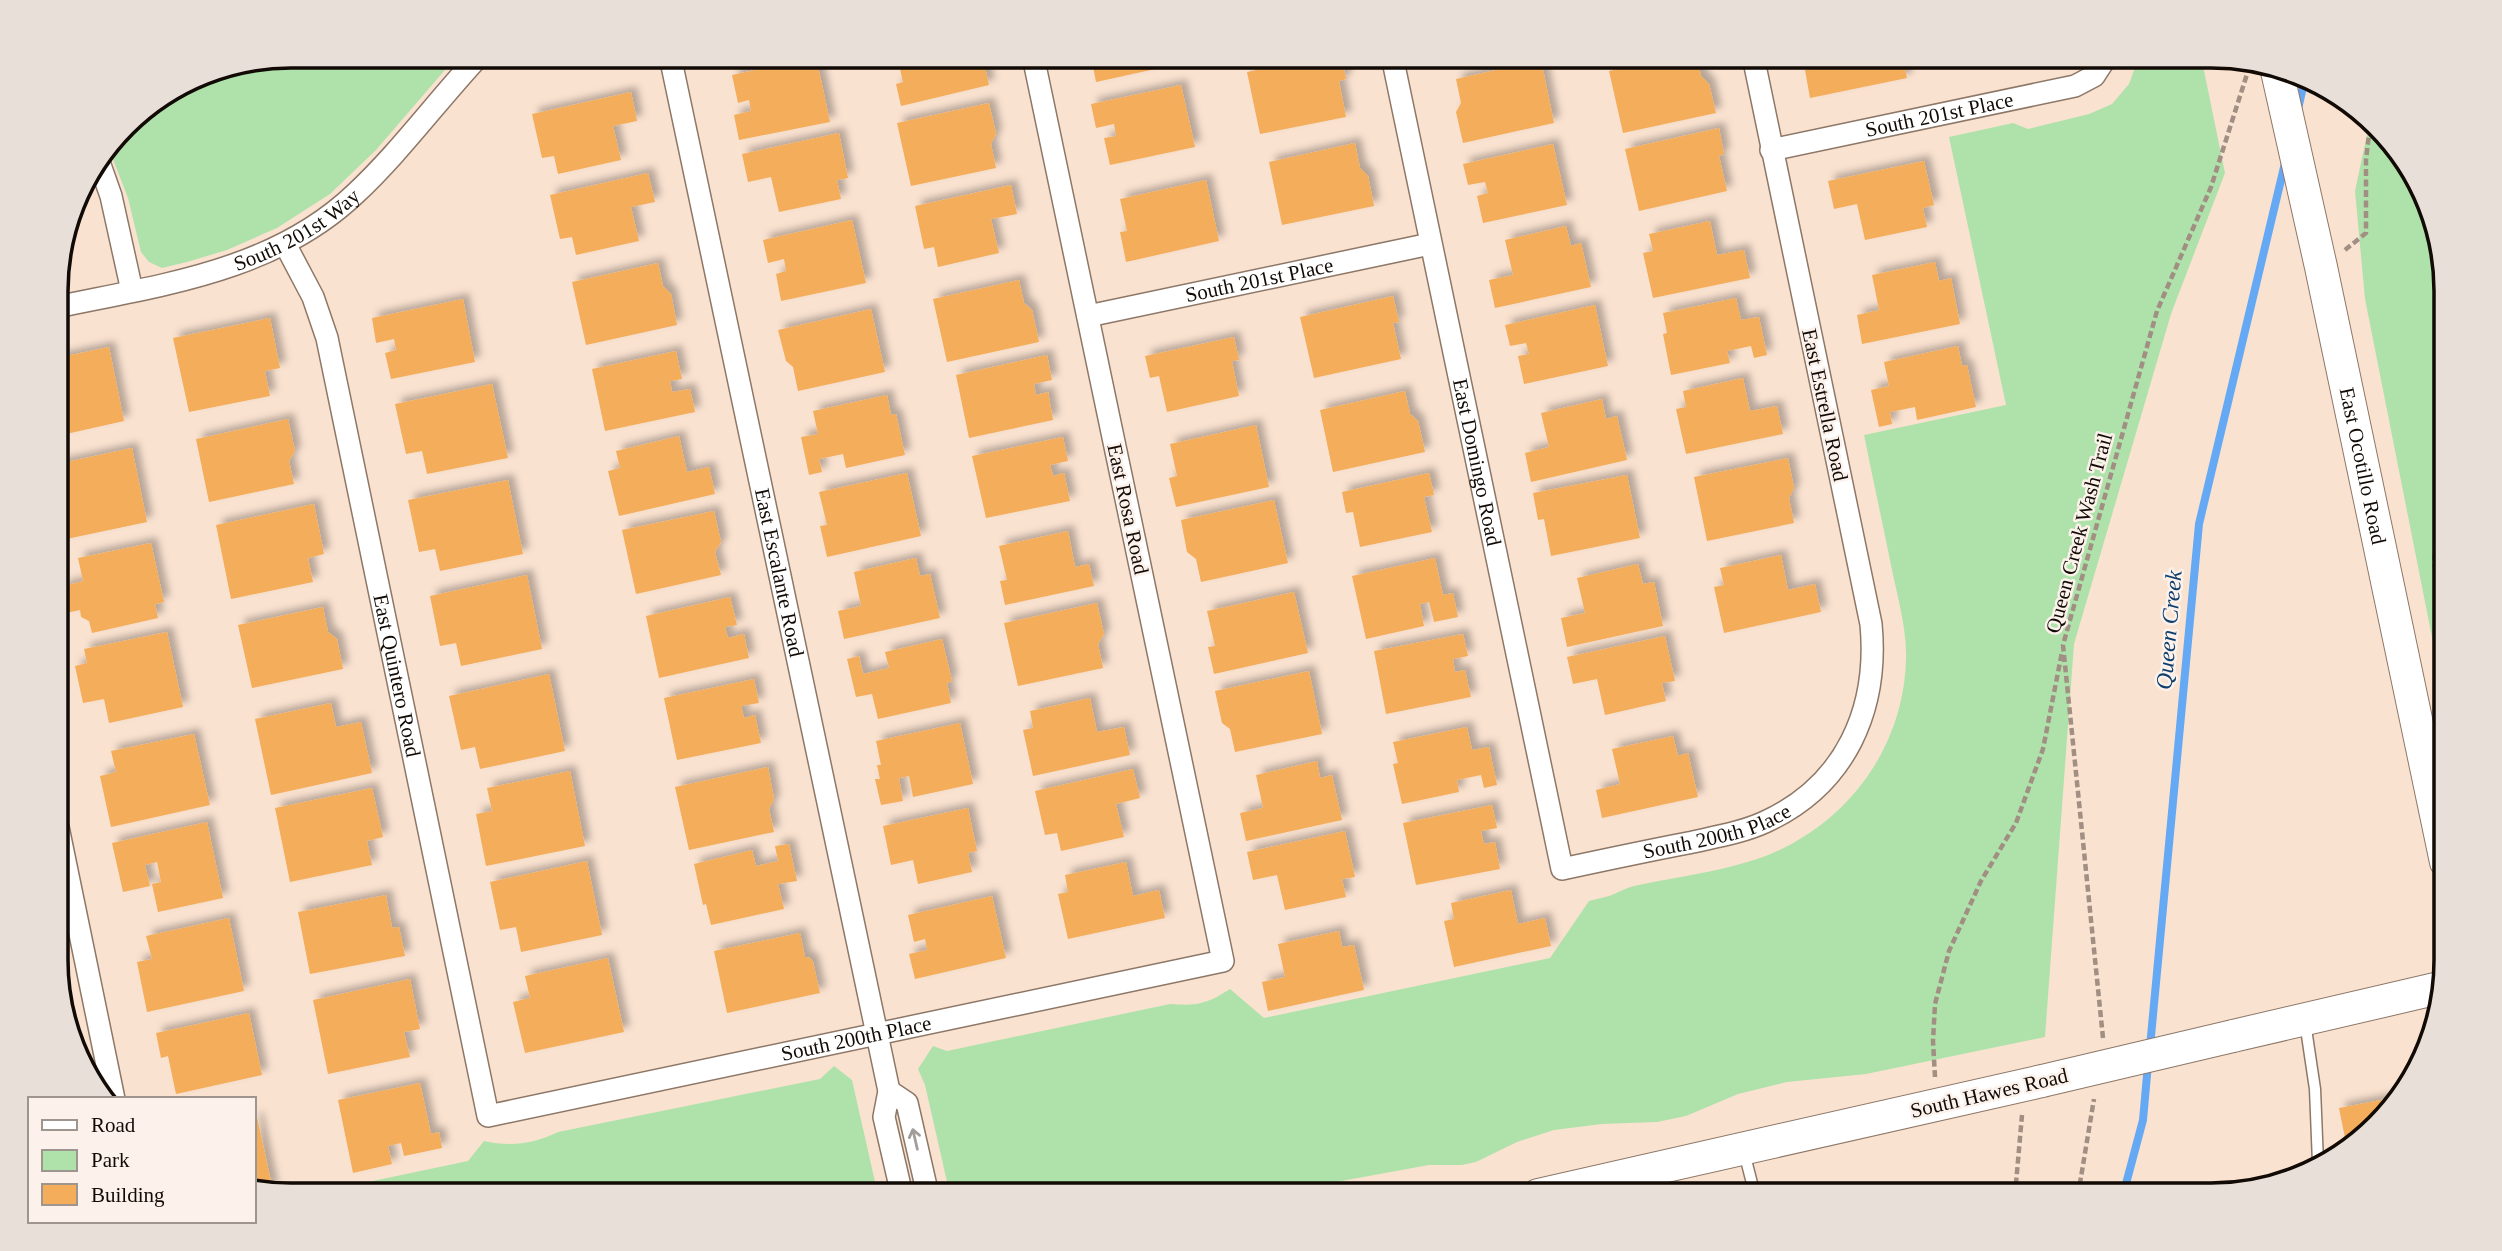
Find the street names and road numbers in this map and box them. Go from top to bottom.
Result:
street label: South 201st Place [1863,87,2015,142]
street label: South 201st Way [230,184,365,276]
street label: South 201st Place [1183,253,1335,307]
street label: East Estrella Road [1797,327,1853,484]
street label: East Domingo Road [1448,376,1506,549]
street label: East Ocotillo Road [2335,385,2391,547]
street label: Queen Creek Wash Trail [2041,430,2117,636]
street label: East Rosa Road [1102,441,1154,577]
street label: East Escalante Road [750,486,809,659]
street label: East Quintero Road [368,592,426,760]
street label: South 200th Place [1641,799,1795,864]
street label: South 200th Place [779,1011,933,1066]
street label: South Hawes Road [1908,1063,2071,1123]

